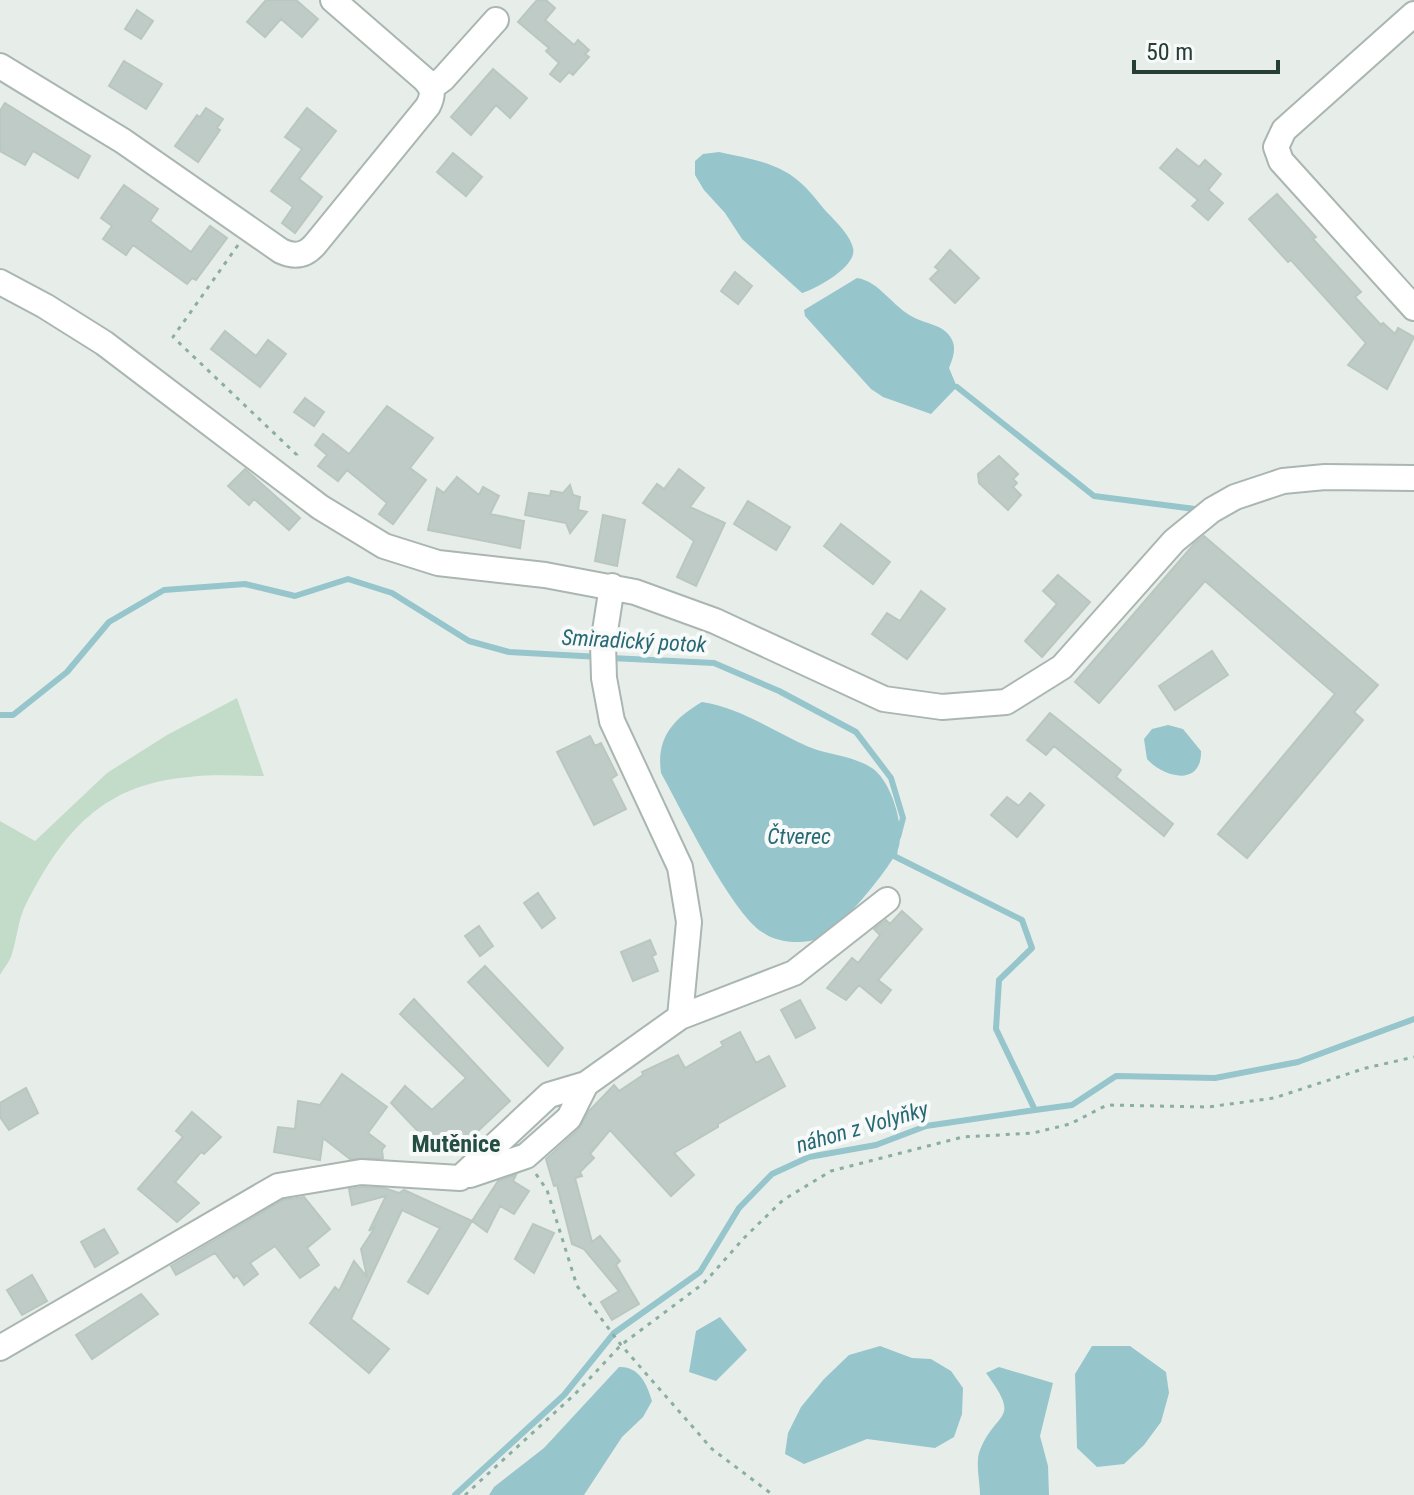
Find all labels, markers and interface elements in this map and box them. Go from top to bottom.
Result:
scale bar [1134,24,1278,74]
text: 50 m [1146,38,1193,66]
water label: Smiradický potok [561,625,707,657]
water label: Čtverec [767,823,831,849]
water label: náhon z Volyňky [793,1096,932,1158]
district label: Mutěnice [411,1130,501,1158]

